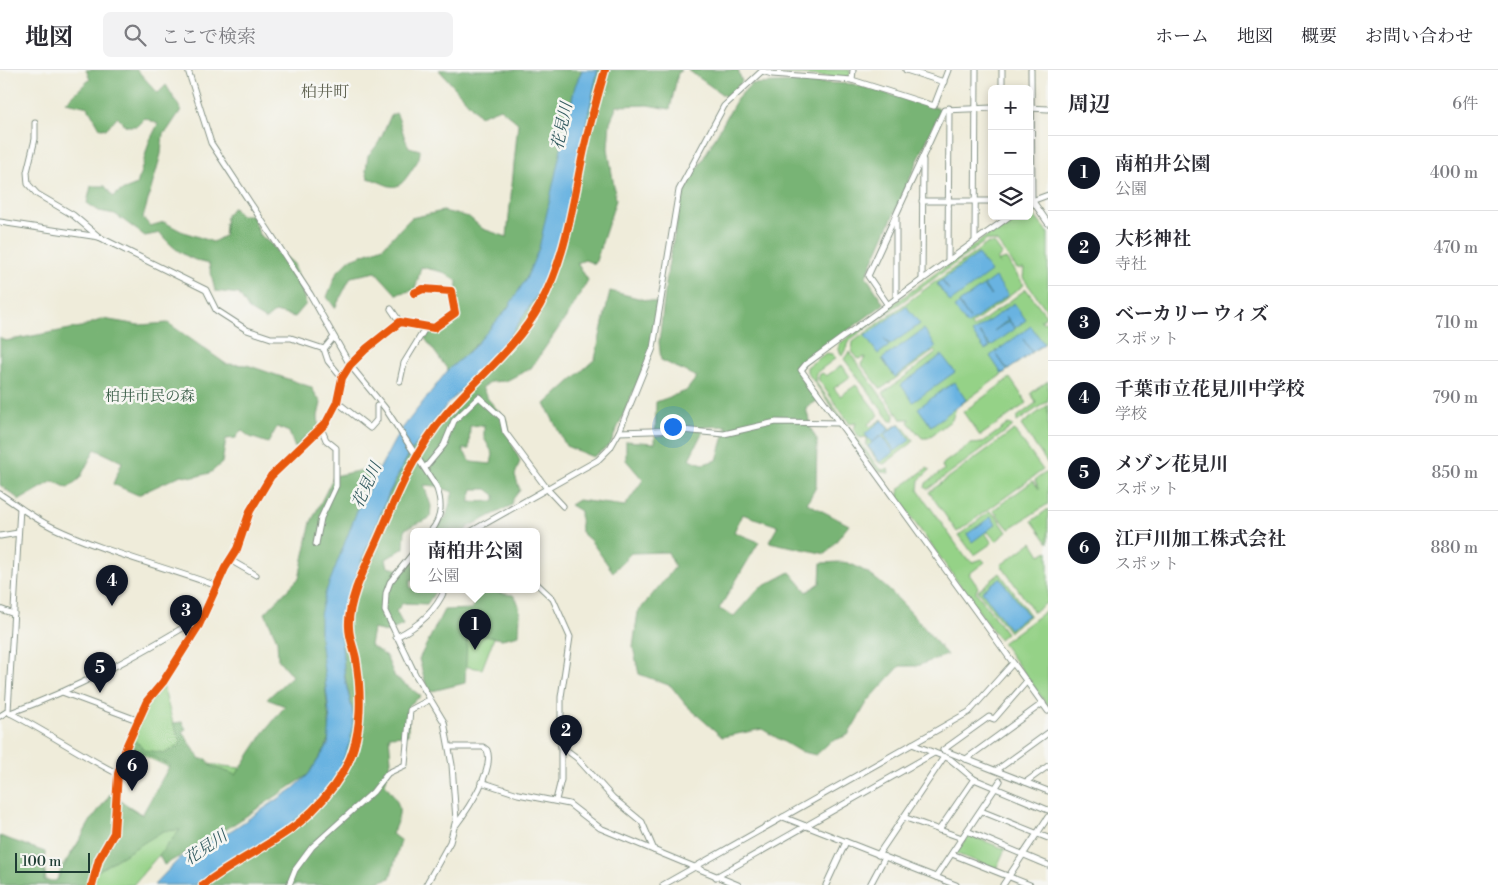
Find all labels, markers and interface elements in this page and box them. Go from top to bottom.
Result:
search box [103,12,453,57]
icon: search [121,21,149,49]
text: 地図 [25,23,73,53]
text: ここで検索 [161,25,256,49]
text: ホーム [1155,25,1209,48]
text: 地図 [1237,25,1273,48]
text: 概要 [1301,25,1337,48]
text: お問い合わせ [1365,25,1473,48]
district label: 柏井町 [301,82,349,102]
map controls [988,85,1033,220]
button: + [988,85,1033,130]
text: 周辺 [1068,92,1110,118]
text: 6件 [1452,94,1478,114]
water label: 花見川 [547,99,577,152]
button: − [988,130,1033,175]
text: 南柏井公園 [1115,152,1210,176]
text: 1 [1080,163,1088,183]
text: 400 m [1430,163,1478,183]
button: layers [988,175,1033,220]
text: 公園 [1115,179,1147,199]
text: 大杉神社 [1115,227,1191,251]
text: 2 [1079,238,1089,258]
text: 470 m [1434,238,1478,258]
text: 寺社 [1115,254,1147,274]
text: ベーカリー ウィズ [1115,302,1269,326]
text: 3 [1079,313,1089,333]
text: 710 m [1435,313,1478,333]
text: スポット [1115,329,1179,349]
text: 千葉市立花見川中学校 [1115,377,1305,401]
park label: 柏井市民の森 [105,387,195,406]
text: 4 [1079,388,1089,408]
text: 790 m [1433,388,1478,408]
text: 学校 [1115,404,1147,424]
your location [660,414,686,440]
text: メゾン花見川 [1115,452,1228,476]
water label: 花見川 [348,458,387,511]
text: 5 [1079,463,1089,483]
text: 850 m [1431,463,1478,483]
text: スポット [1115,479,1179,499]
text: 江戸川加工株式会社 [1115,527,1286,551]
popup [410,528,540,593]
text: 6 [1079,538,1089,558]
text: 880 m [1430,538,1478,558]
text: 南柏井公園 [427,539,523,563]
text: スポット [1115,554,1179,574]
pin: 4 [96,565,128,606]
text: 公園 [427,566,460,586]
pin: 3 [170,595,202,636]
pin: 1 [459,609,491,650]
pin: 5 [84,652,116,693]
pin: 2 [550,715,582,756]
pin: 6 [116,750,148,791]
water label: 花見川 [180,825,233,870]
scale bar [15,850,90,873]
text: 100 m [22,853,61,871]

